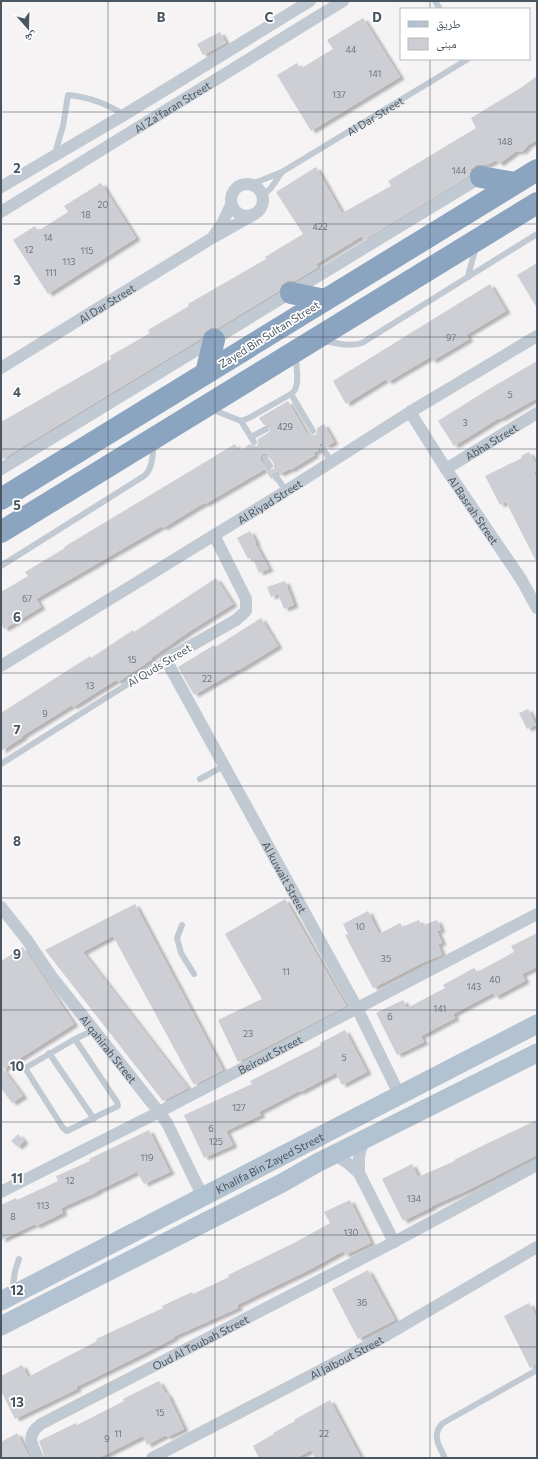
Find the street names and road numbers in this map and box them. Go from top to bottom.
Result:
street label: Al Za'faran Street [131,78,213,135]
street label: Al Dar Street [344,93,406,138]
street label: Al Dar Street [76,280,138,325]
street label: Zayed Bin Sultan Street [216,297,322,370]
street label: Abha Street [462,420,520,462]
street label: Al Basrah Street [446,473,502,547]
street label: Al Riyad Street [235,476,304,526]
street label: Al Quds Street [125,641,194,689]
street label: Al kuwait Street [260,839,310,915]
street label: Al qahirah Street [78,1012,140,1086]
street label: Beirout Street [235,1032,304,1076]
street label: Khalifa Bin Zayed Street [213,1129,326,1196]
street label: Oud Al Toubah Street [150,1311,251,1372]
street label: Al Jalbout Street [307,1332,386,1381]

